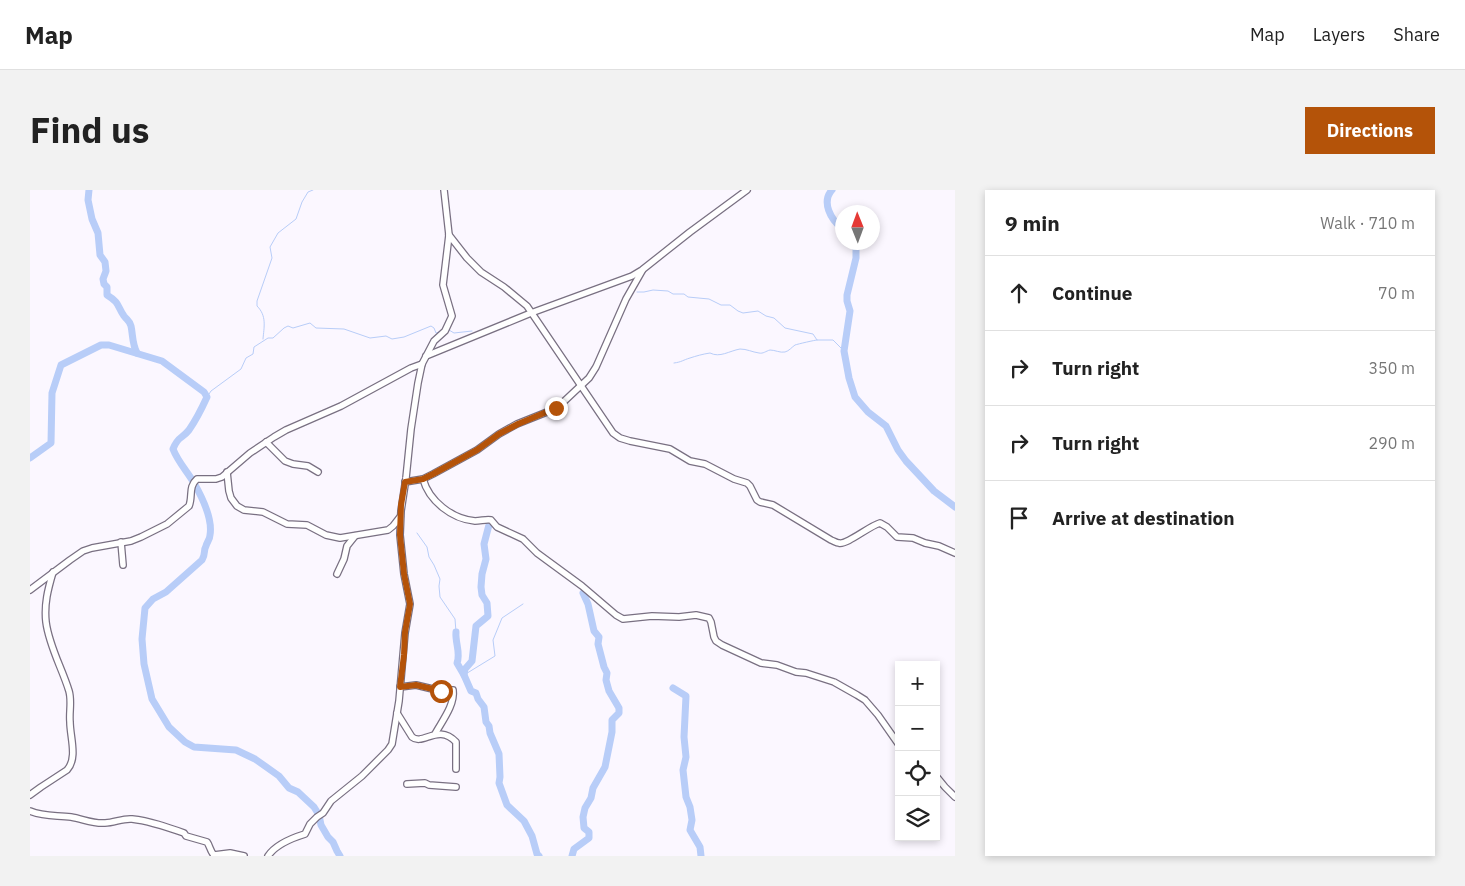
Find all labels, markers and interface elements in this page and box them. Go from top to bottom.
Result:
text: Map [25,19,73,51]
text: Map [1250,23,1285,46]
text: Layers [1313,23,1365,46]
text: Share [1393,23,1440,46]
text: Find us [30,107,149,153]
button: Directions [1305,107,1435,154]
north arrow [835,205,880,250]
text: 9 min [1005,209,1060,237]
text: Walk · 710 m [1320,213,1415,233]
icon: ahead [1005,279,1033,307]
text: Continue [1052,281,1132,305]
text: 70 m [1378,283,1415,303]
icon: right [1005,354,1033,382]
text: Turn right [1052,356,1139,380]
text: 350 m [1368,358,1415,378]
route end [545,397,568,420]
icon: right [1005,429,1033,457]
text: Turn right [1052,431,1139,455]
text: 290 m [1368,433,1415,453]
icon: arrive [1005,504,1033,532]
text: Arrive at destination [1052,506,1235,530]
map controls [895,661,940,841]
button: + [895,661,940,706]
route start [430,680,453,703]
button: − [895,706,940,751]
button: locate [895,751,940,796]
button: layers [895,796,940,841]

